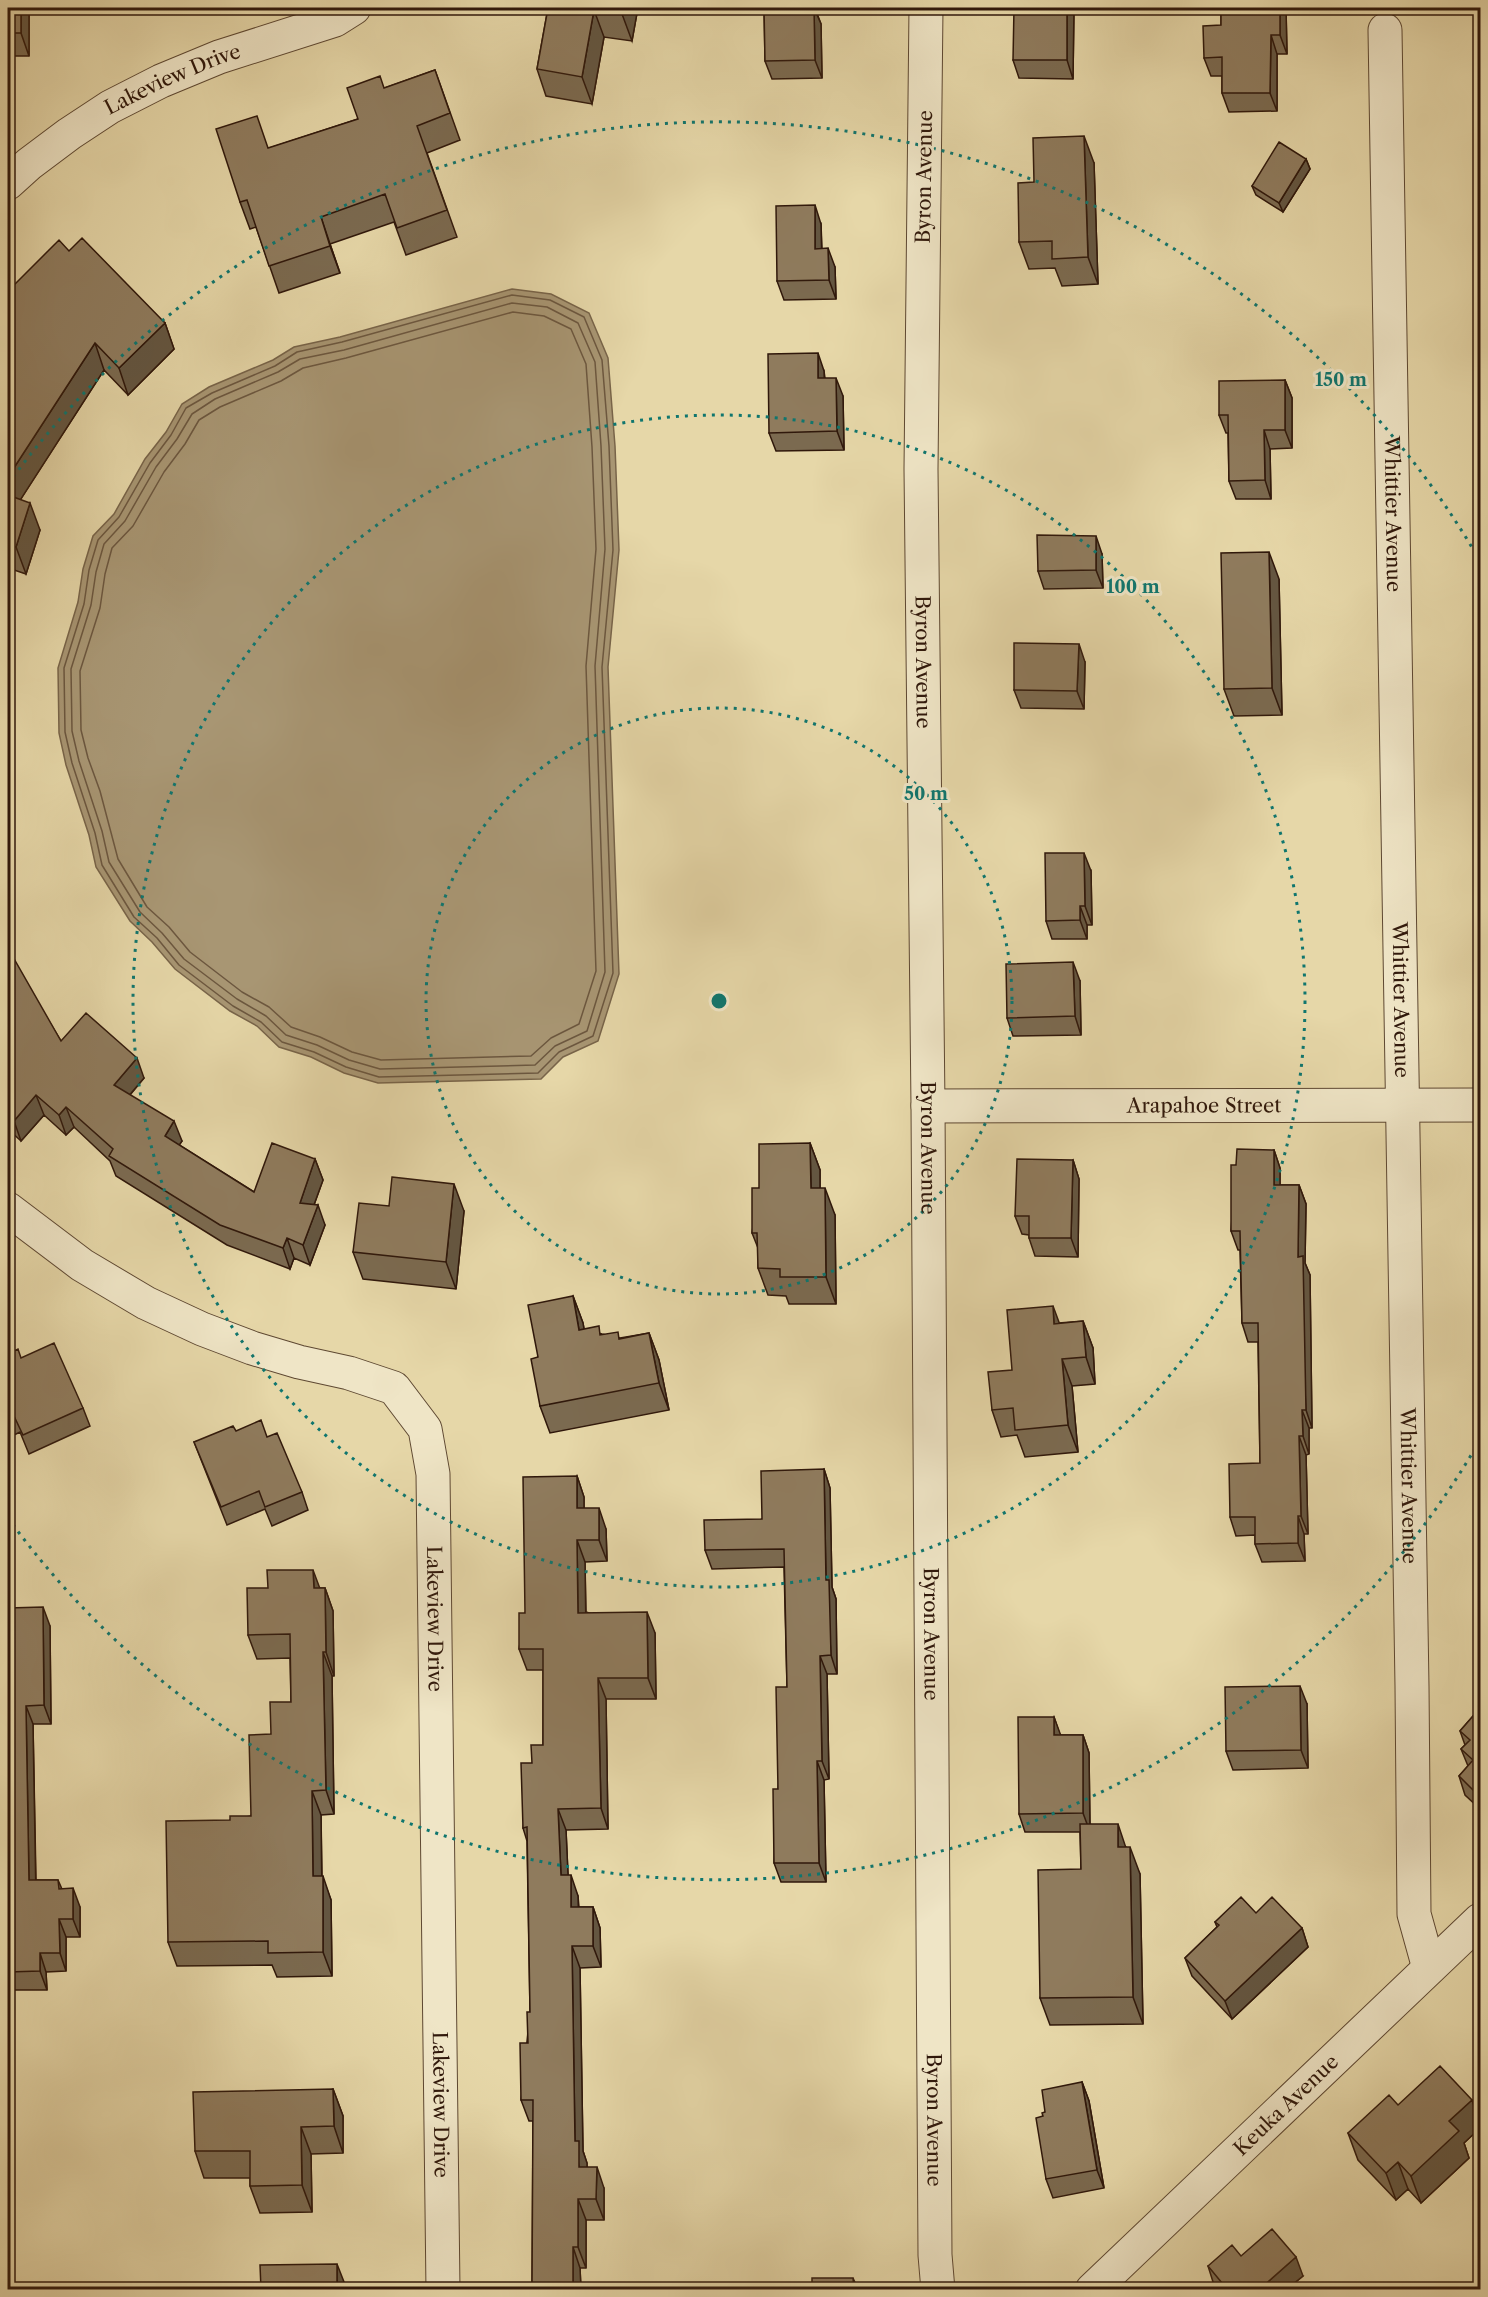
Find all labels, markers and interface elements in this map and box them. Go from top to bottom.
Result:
street label: Lakeview Drive [100,39,243,120]
street label: Byron Avenue [911,110,937,244]
text: 150 m [1315,369,1367,391]
street label: Whittier Avenue [1380,435,1406,592]
text: 100 m [1106,576,1160,598]
street label: Byron Avenue [910,595,936,729]
text: 50 m [904,783,948,805]
street label: Whittier Avenue [1388,921,1414,1078]
centre of rings [709,991,729,1011]
street label: Byron Avenue [916,1081,941,1215]
street label: Arapahoe Street [1126,1093,1281,1118]
street label: Whittier Avenue [1395,1407,1422,1564]
street label: Lakeview Drive [422,1545,448,1692]
street label: Byron Avenue [919,1567,944,1701]
street label: Lakeview Drive [428,2031,454,2178]
street label: Keuka Avenue [1229,2050,1343,2161]
street label: Byron Avenue [922,2053,947,2187]

